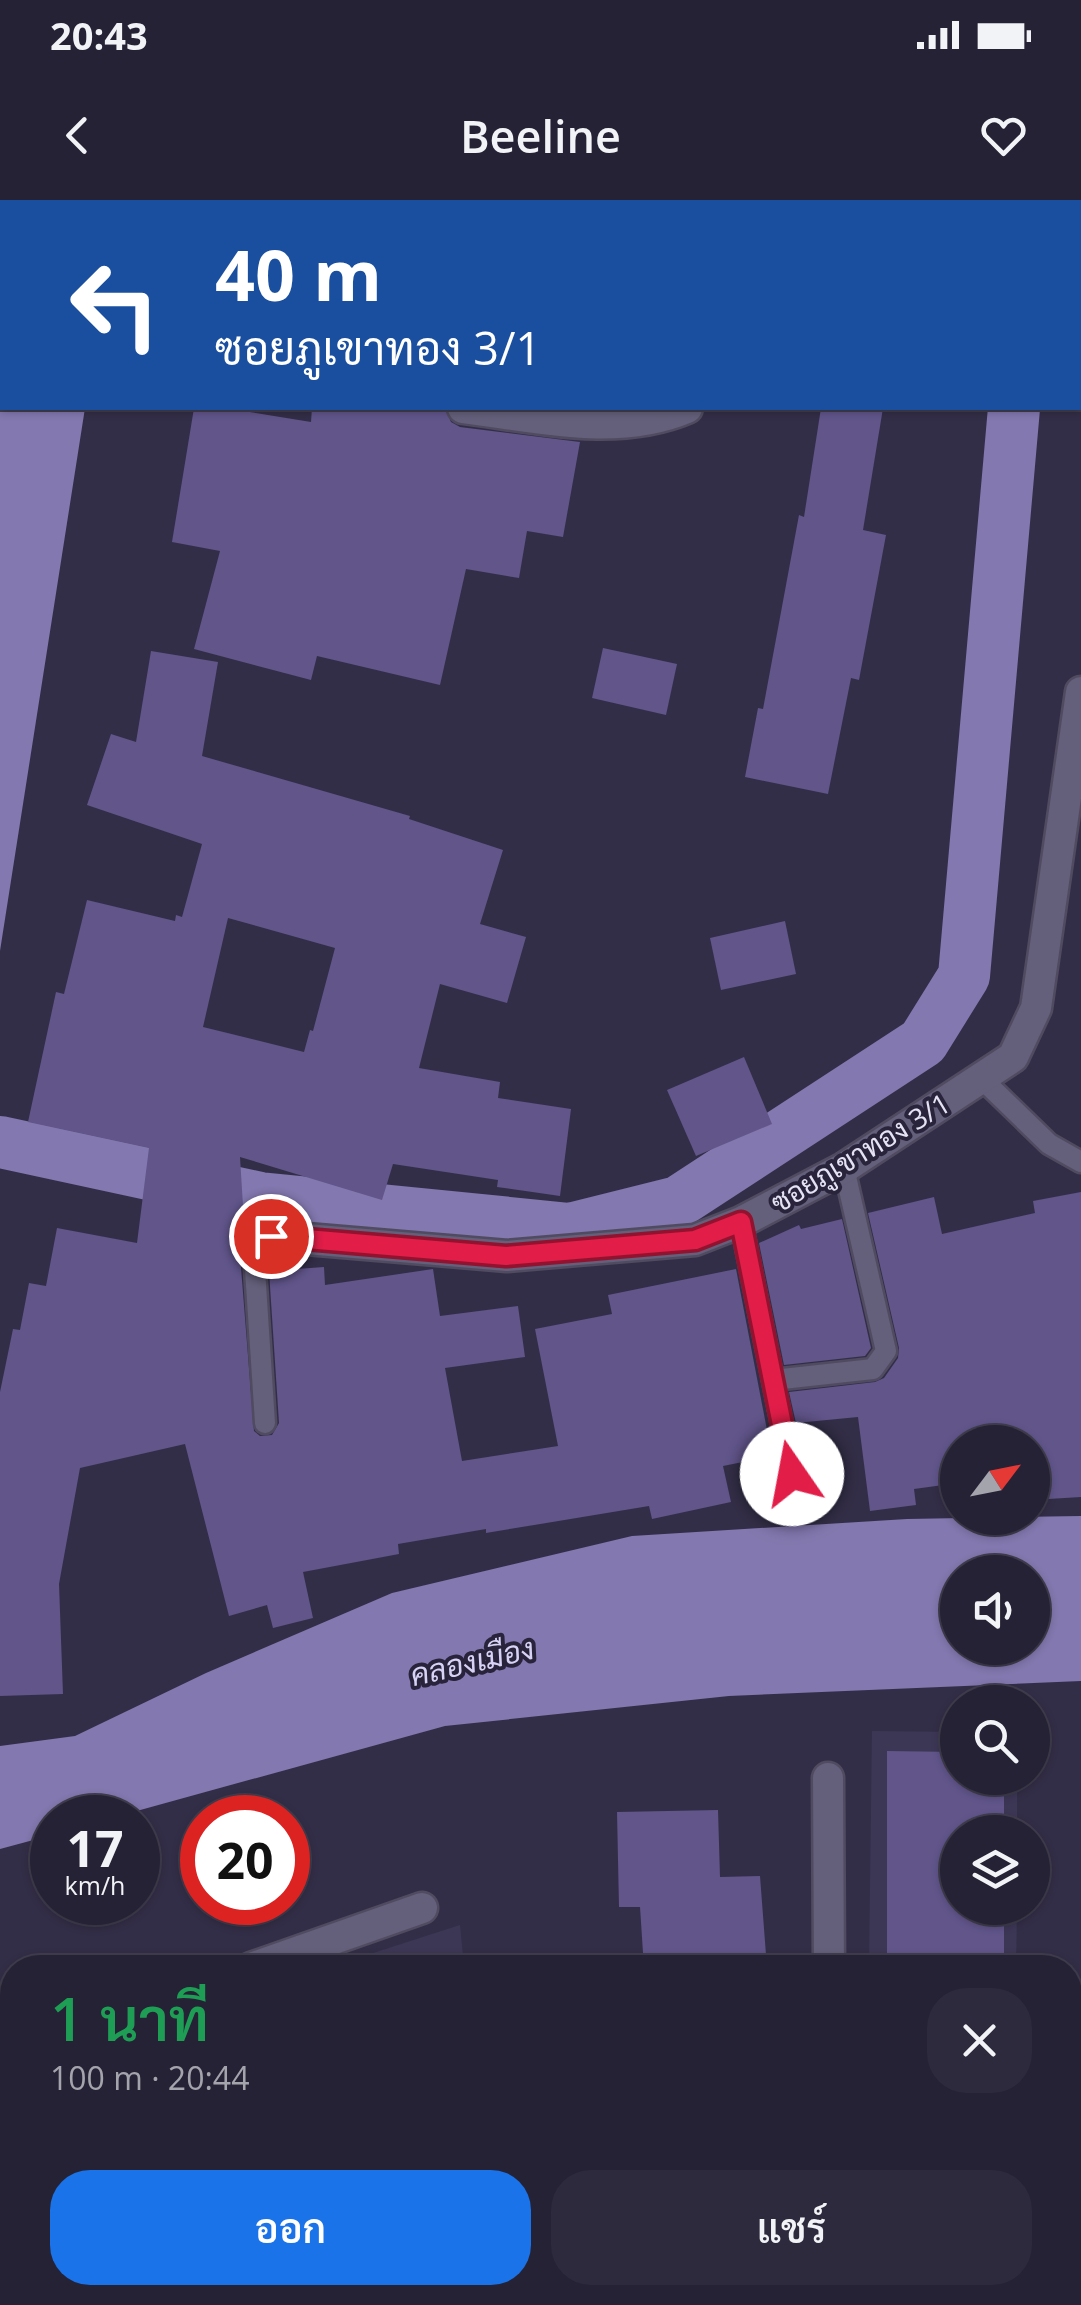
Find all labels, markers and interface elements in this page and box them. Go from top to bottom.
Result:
text: 20:43 [50,9,148,61]
text: Beeline [460,105,621,166]
icon: back [50,108,105,163]
icon: heart [976,108,1031,163]
text: 40 m [215,226,382,322]
icon: left [50,240,180,370]
text: ซอยภูเขาทอง 3/1 [215,317,541,378]
street label: ซอยภูเขาทอง 3/1 [763,1083,958,1222]
pin [229,1194,314,1279]
icon: arrive [244,1209,299,1264]
position arrow [740,1422,844,1526]
north arrow [940,1425,1050,1535]
map controls [940,1425,1050,1925]
button: sound [940,1555,1050,1665]
water label: คลองเมือง [406,1627,538,1695]
button: search [940,1685,1050,1795]
speed limit sign: 20 [180,1795,310,1925]
text: 17 [66,1814,124,1882]
button: layers [940,1815,1050,1925]
text: km/h [65,1868,125,1902]
text: 1 นาที [50,1977,209,2059]
button: close [927,1988,1032,2093]
text: 100 m · 20:44 [50,2056,249,2099]
button: ออก [50,2170,531,2285]
button: แชร์ [551,2170,1032,2285]

